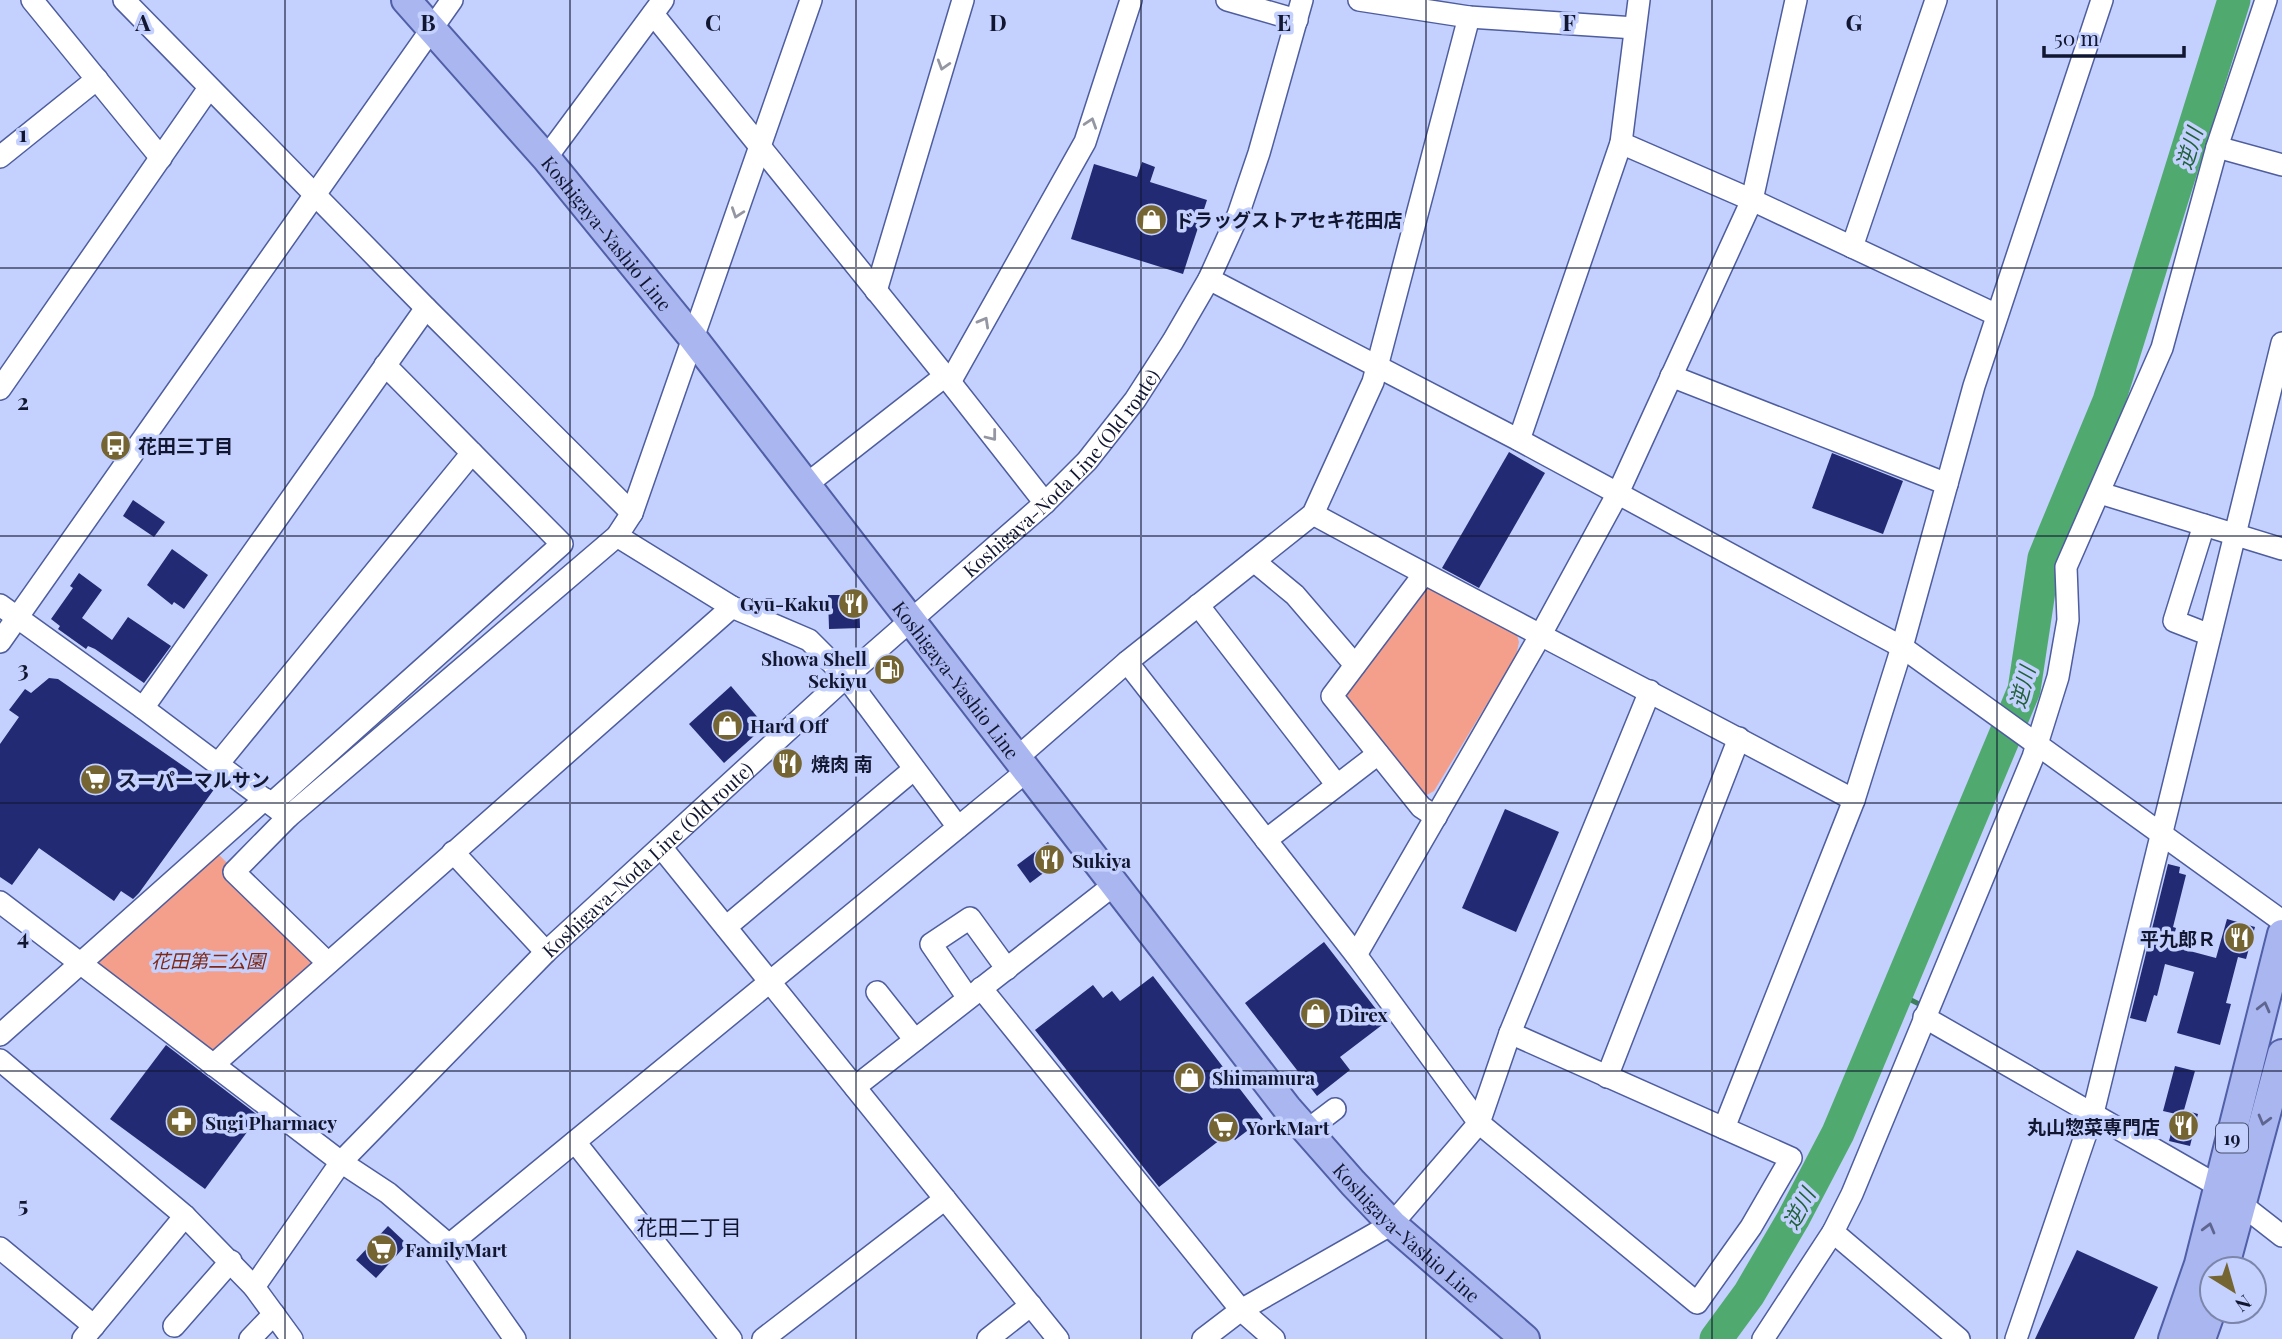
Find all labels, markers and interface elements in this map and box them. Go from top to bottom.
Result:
text: A [134,6,151,37]
text: B [420,6,436,37]
text: C [705,6,721,37]
text: D [989,6,1007,37]
text: E [1277,6,1291,37]
text: F [1562,6,1576,37]
text: G [1846,6,1863,37]
scale bar [2044,14,2184,58]
text: 50 m [2054,23,2100,51]
one-way arrow [937,59,952,71]
text: 1 [19,117,28,148]
one-way arrow [1083,117,1098,129]
water label: 逆川 [2168,122,2208,172]
street label: Koshigaya-Yashio Line [536,150,678,316]
shop icon: ドラッグストアセキ花田店 [1135,202,1169,236]
one-way arrow [731,206,745,218]
place label: ドラッグストアセキ花田店 [1175,206,1403,232]
one-way arrow [976,317,989,330]
street label: Koshigaya-Noda Line (Old route) [957,364,1165,582]
text: 2 [17,385,29,416]
bus stop icon: 花田三丁目 [98,428,132,462]
one-way arrow [984,428,997,440]
place label: 花田三丁目 [138,432,233,458]
restaurant icon: Gyū-Kaku [836,586,870,620]
place label: Gyū-Kaku [740,590,830,616]
street label: Koshigaya-Yashio Line [887,595,1026,764]
place label: Showa Shell Sekiyu [761,645,867,693]
text: 3 [17,652,29,683]
fuel station icon: Showa Shell Sekiyu [873,652,907,686]
water label: 逆川 [2002,661,2040,711]
shop icon: Hard Off [710,708,744,742]
place label: Hard Off [750,712,829,738]
restaurant icon: 焼肉 南 [771,746,805,780]
place label: 焼肉 南 [811,750,872,776]
street label: Koshigaya-Noda Line (Old route) [536,756,758,963]
supermarket icon: スーパーマルサン [78,762,112,796]
place label: スーパーマルサン [118,766,270,792]
restaurant icon: Sukiya [1032,843,1066,877]
place label: Sukiya [1072,847,1131,873]
text: 4 [17,920,29,951]
restaurant icon: 平九郎Ｒ [2222,921,2256,955]
place label: 平九郎Ｒ [2140,925,2216,951]
park label: 花田第二公園 [151,947,268,973]
shop icon: Direx [1299,997,1333,1031]
place label: Direx [1339,1001,1389,1027]
one-way arrow [2256,1001,2270,1013]
shop icon: Shimamura [1172,1060,1206,1094]
place label: Shimamura [1212,1064,1315,1090]
pharmacy icon: Sugi Pharmacy [165,1105,199,1139]
place label: Sugi Pharmacy [205,1109,337,1135]
restaurant icon: 丸山惣菜専門店 [2166,1109,2200,1143]
supermarket icon: YorkMart [1206,1110,1240,1144]
place label: 丸山惣菜専門店 [2027,1113,2160,1139]
place label: YorkMart [1245,1114,1330,1140]
one-way arrow [2258,1114,2272,1126]
road number: 19 [2216,1124,2248,1153]
street label: Koshigaya-Yashio Line [1328,1157,1486,1308]
water label: 逆川 [1776,1181,1821,1233]
text: 5 [18,1188,28,1219]
district label: 花田二丁目 [637,1212,742,1240]
one-way arrow [2201,1222,2215,1234]
supermarket icon: FamilyMart [365,1232,399,1266]
place label: FamilyMart [405,1236,508,1262]
north arrow [2198,1255,2268,1325]
text: N [2230,1290,2257,1319]

